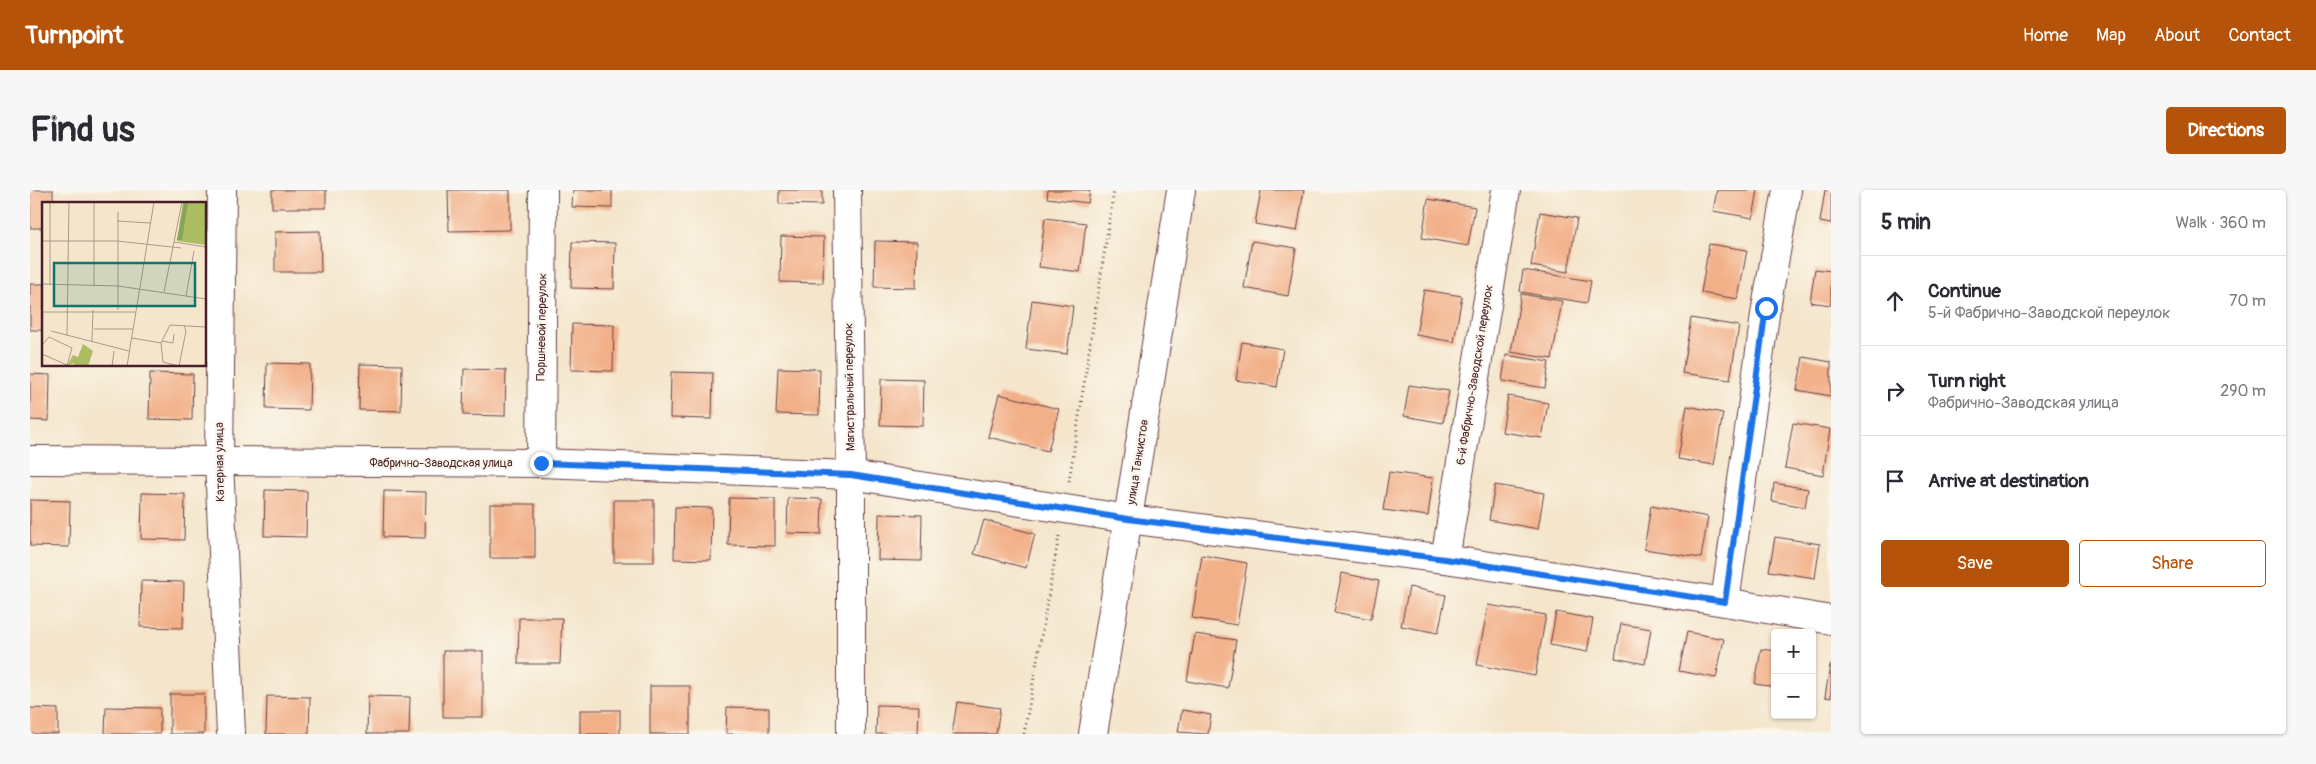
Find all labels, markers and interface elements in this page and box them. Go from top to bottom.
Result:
text: Turnpoint [25,21,123,50]
text: Home [2023,24,2068,47]
text: Map [2096,24,2126,47]
text: About [2154,24,2200,47]
text: Contact [2228,24,2291,47]
button: Directions [2166,107,2286,154]
text: Find us [30,108,135,152]
inset map [42,202,206,366]
text: 5 min [1881,209,1931,236]
text: Walk · 360 m [2175,213,2266,233]
street label: Поршневой переулок [534,273,550,381]
text: Continue [1928,279,2001,303]
street label: 6-й Фабрично-Заводской переулок [1453,284,1497,466]
icon: ahead [1881,287,1909,315]
text: 70 m [2229,291,2266,311]
route start [1755,297,1778,320]
text: 5-й Фабрично-Заводской переулок [1928,303,2170,323]
street label: Магистральный переулок [841,323,859,451]
text: Turn right [1928,369,2006,393]
icon: right [1881,377,1909,405]
text: 290 m [2220,381,2266,401]
text: Фабрично-Заводская улица [1928,393,2119,413]
street label: улица Танкистов [1124,418,1152,507]
street label: Катерная улица [212,422,228,502]
route end [530,452,553,475]
street label: Фабрично-Заводская улица [369,456,513,471]
icon: arrive [1881,467,1909,495]
text: Arrive at destination [1928,469,2089,493]
button: Save [1881,540,2069,587]
button: Share [2079,540,2266,587]
map controls [1771,629,1816,719]
button: + [1771,629,1816,674]
button: − [1771,674,1816,719]

